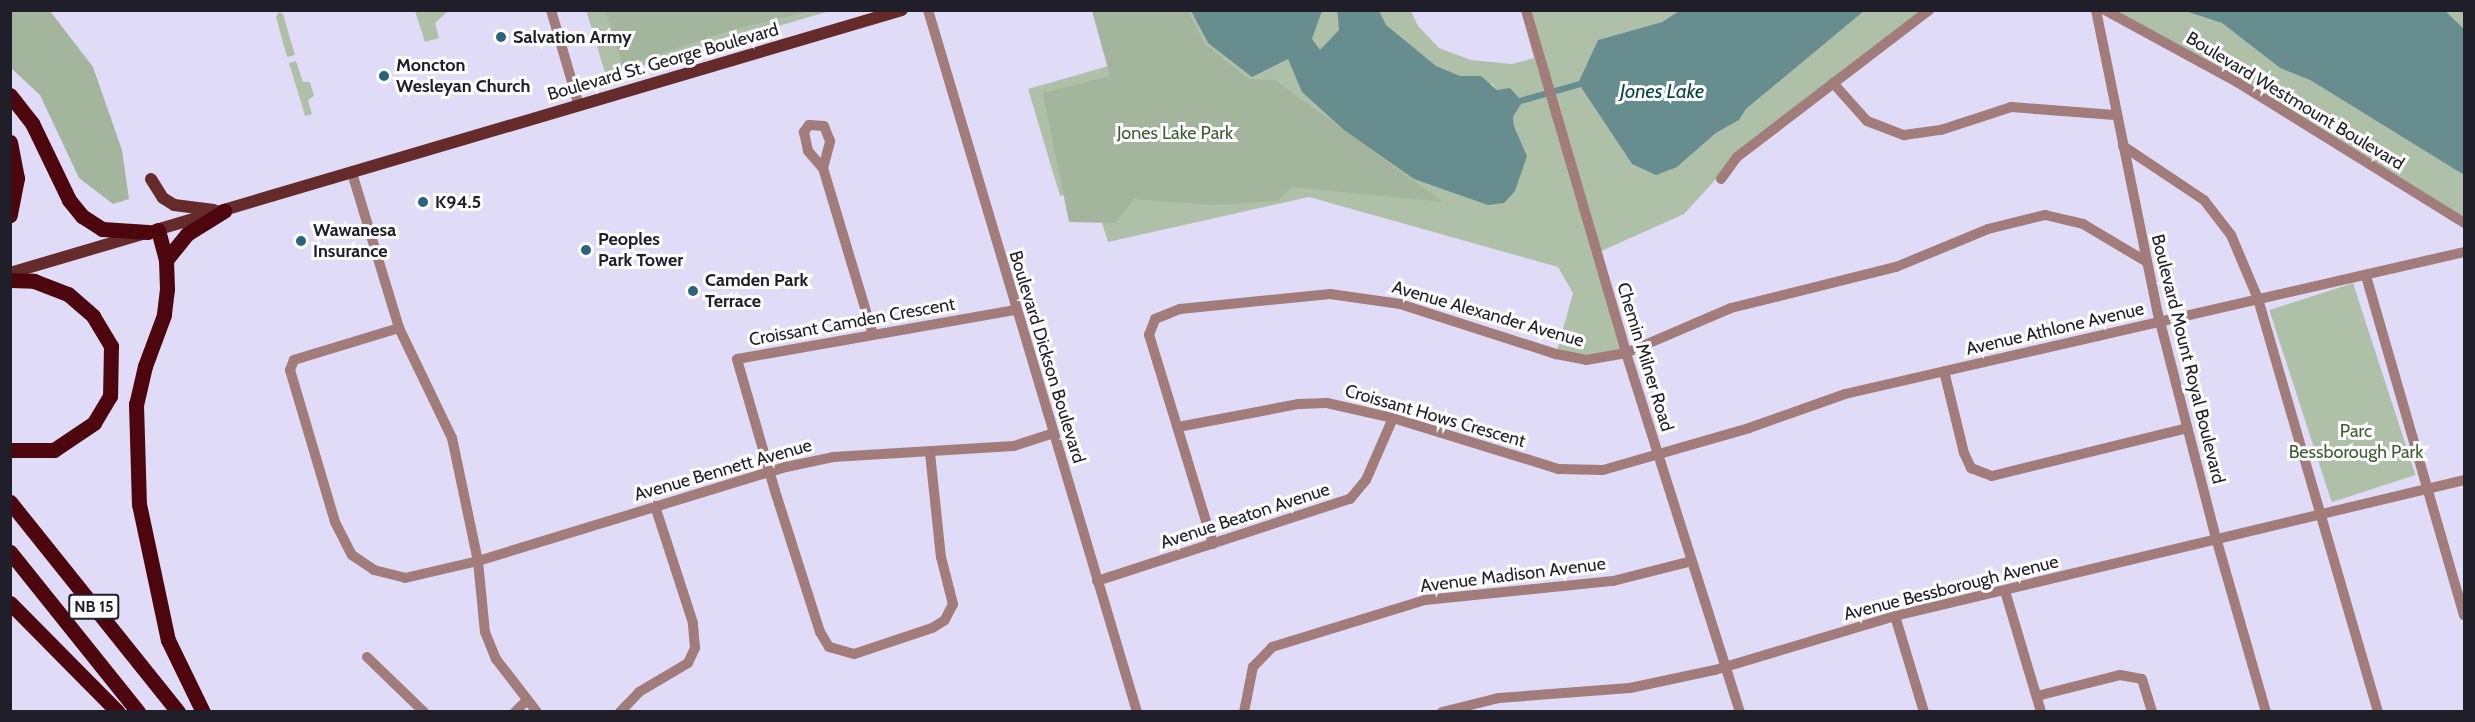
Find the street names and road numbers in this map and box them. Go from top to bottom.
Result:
street label: Boulevard St. George Boulevard [545,19,781,105]
street label: Boulevard Westmount Boulevard [2182,27,2408,175]
street label: Boulevard Mount Royal Boulevard [2147,232,2229,486]
street label: Boulevard Dickson Boulevard [1004,248,1090,466]
street label: Avenue Alexander Avenue [1390,276,1586,352]
street label: Chemin Milner Road [1612,280,1678,434]
street label: Croissant Camden Crescent [747,293,957,351]
street label: Avenue Athlone Avenue [1964,298,2146,360]
street label: Croissant Hows Crescent [1342,380,1528,452]
street label: Avenue Bennett Avenue [632,434,814,506]
street label: Avenue Beaton Avenue [1158,478,1332,554]
street label: Avenue Bessborough Avenue [1841,551,2061,625]
street label: Avenue Madison Avenue [1419,553,1607,597]
road number: NB 15 [67,594,121,620]

